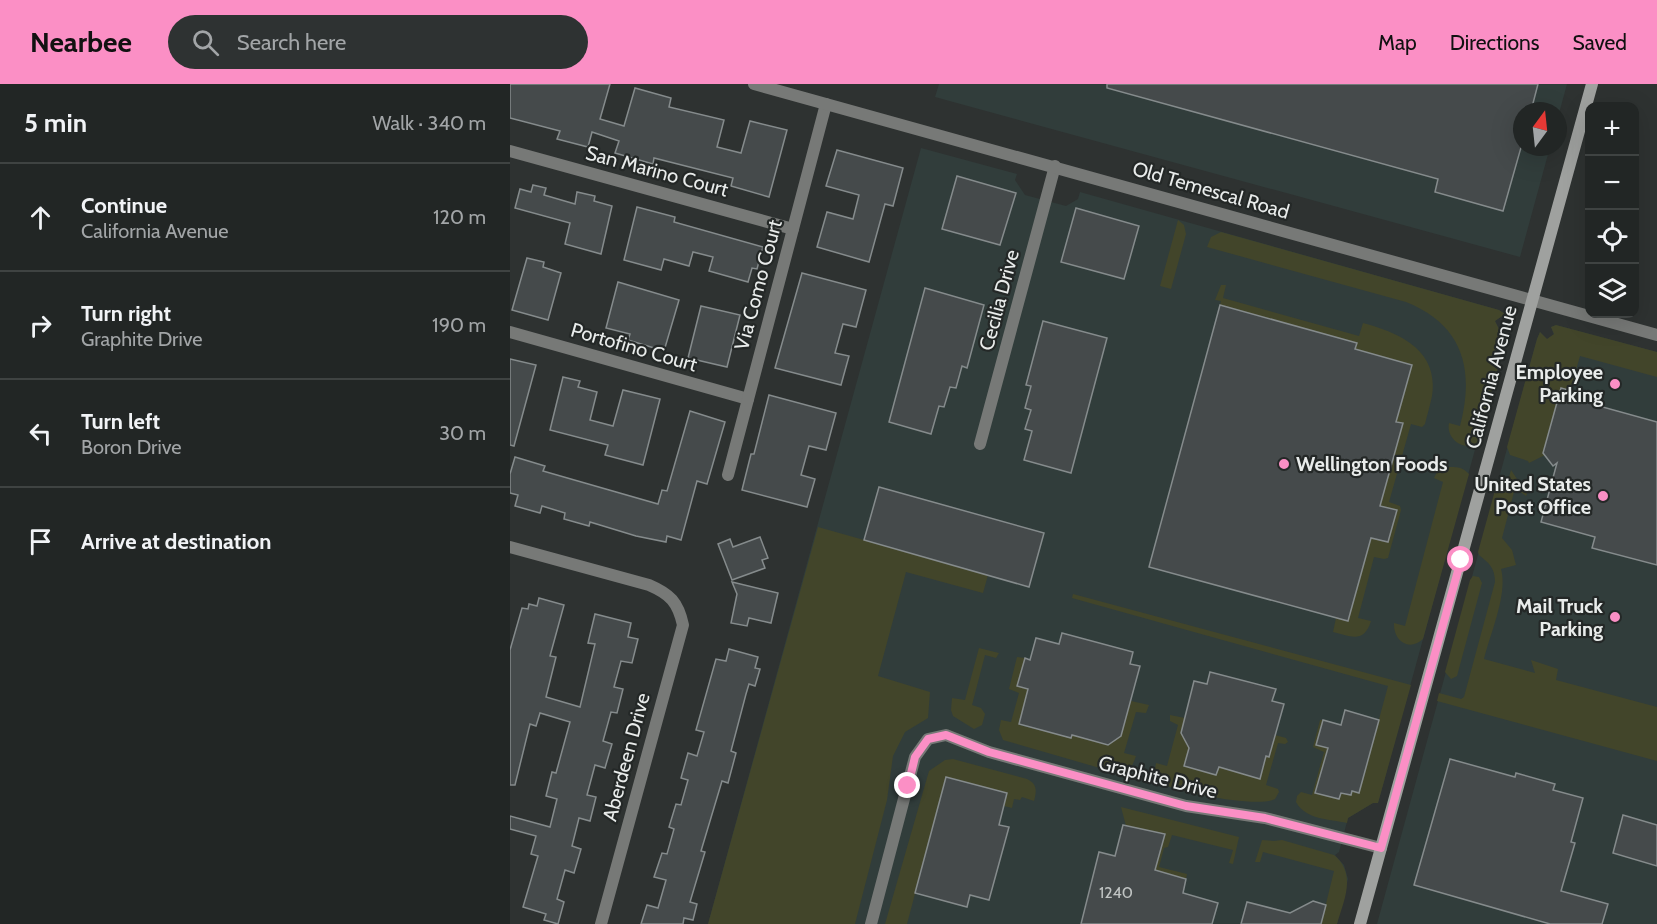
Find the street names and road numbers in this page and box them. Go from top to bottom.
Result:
street label: San Marino Court [583,140,731,202]
street label: Old Temescal Road [1130,156,1292,224]
street label: Via Como Court [729,217,787,353]
street label: Cecilia Drive [974,247,1024,353]
street label: California Avenue [1460,303,1522,451]
street label: Portofino Court [568,318,700,377]
street label: Aberdeen Drive [597,690,655,824]
street label: Graphite Drive [1096,751,1220,803]

